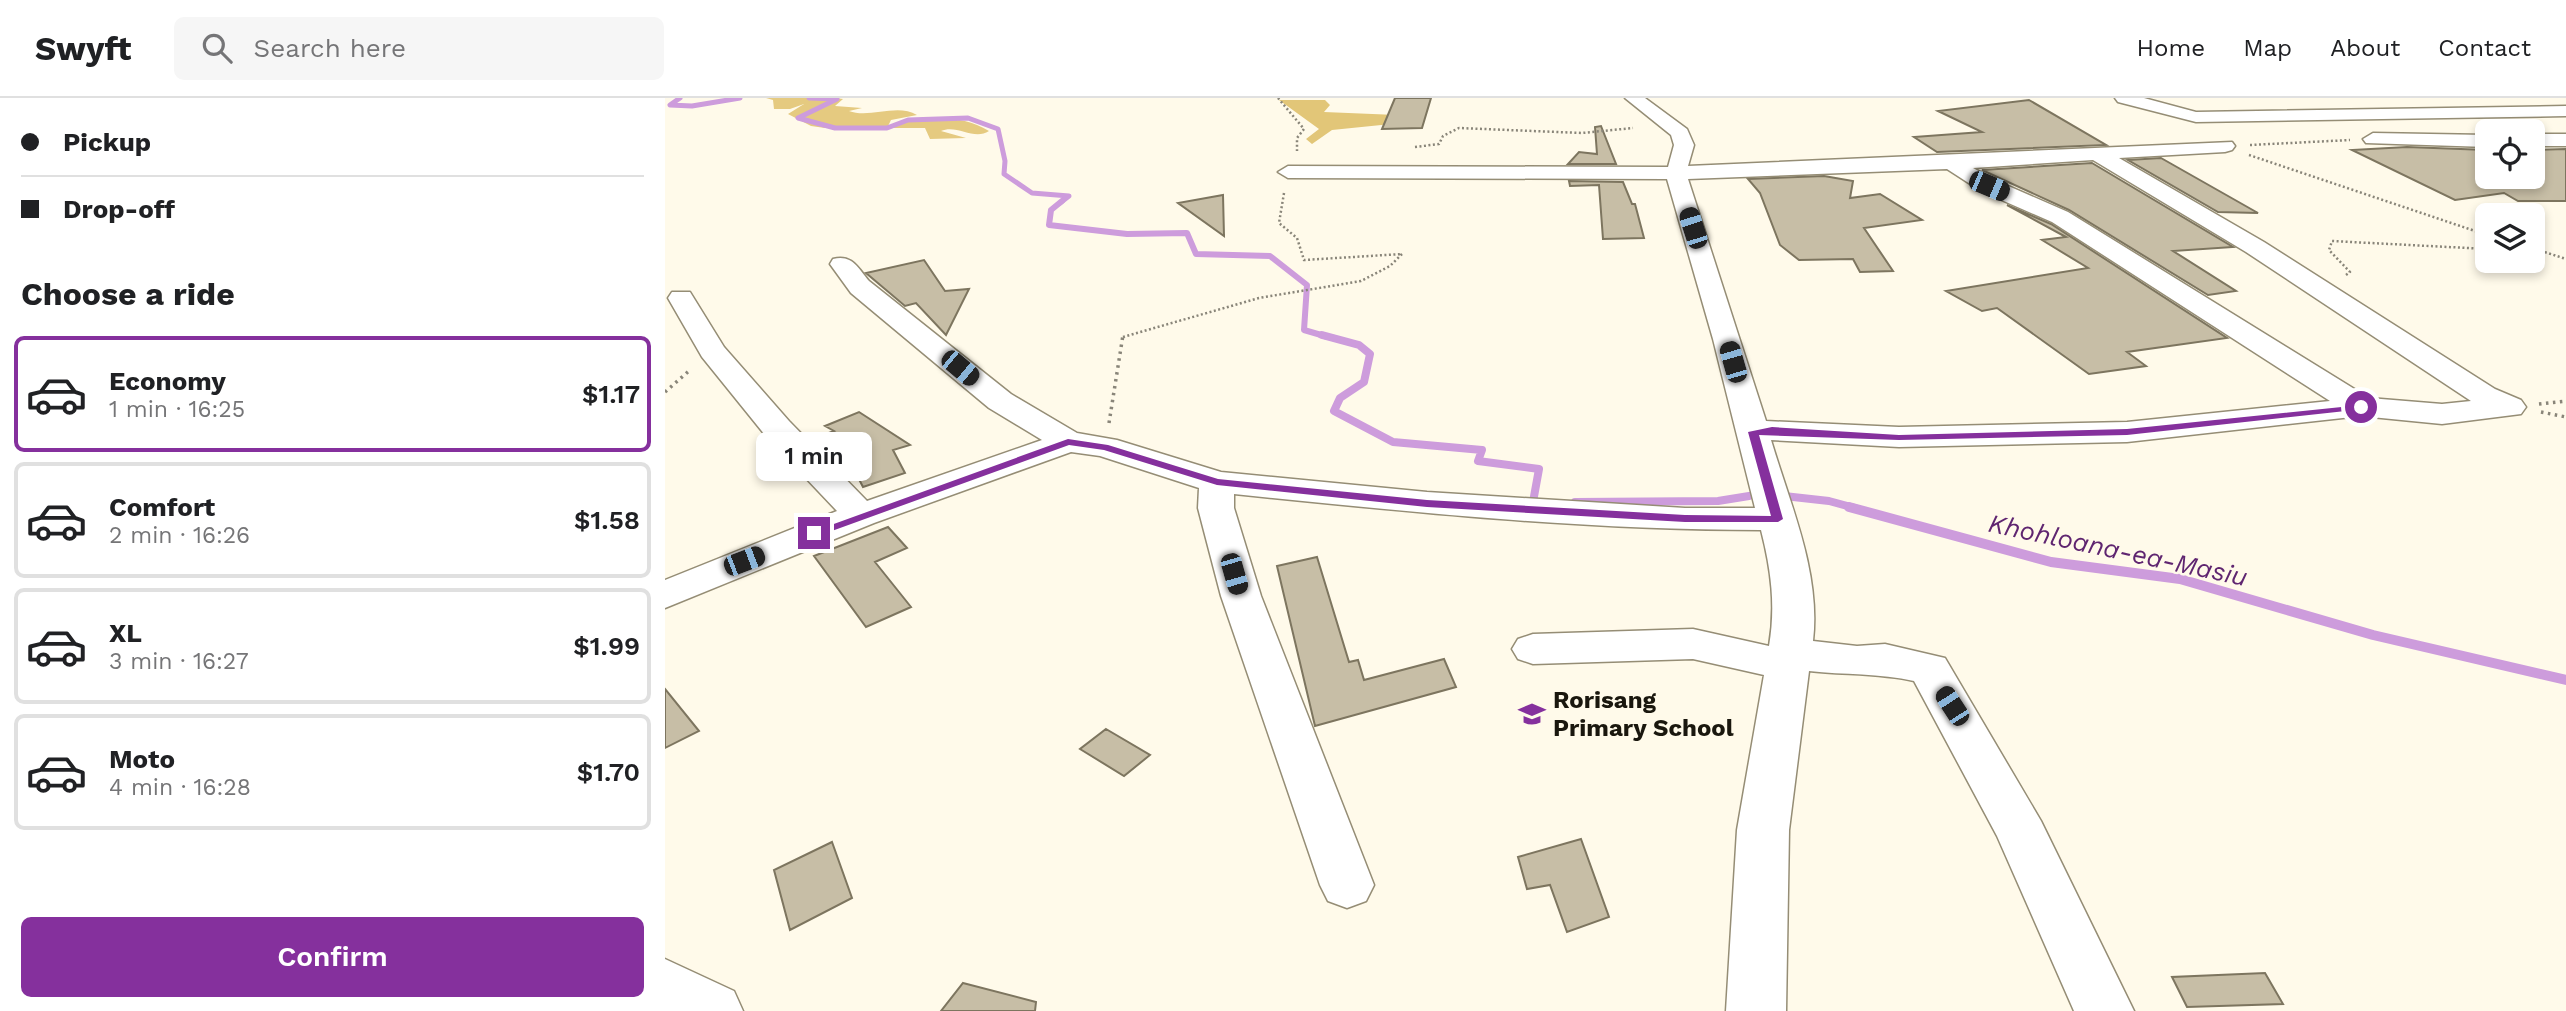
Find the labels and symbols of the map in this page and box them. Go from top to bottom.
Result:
car [1966,168,2013,204]
car [1677,205,1710,251]
car [1718,339,1749,385]
car [938,346,983,390]
route start [2345,391,2377,423]
callout: 1 min [756,432,872,480]
water label: Khohloana-ea-Masiu [1986,508,2250,592]
route end [798,517,830,549]
car [721,544,768,578]
car [1219,551,1250,597]
car [1932,683,1973,729]
place label: Rorisang Primary School [1553,686,1734,742]
school or university icon: Rorisang Primary School [1517,699,1547,729]

